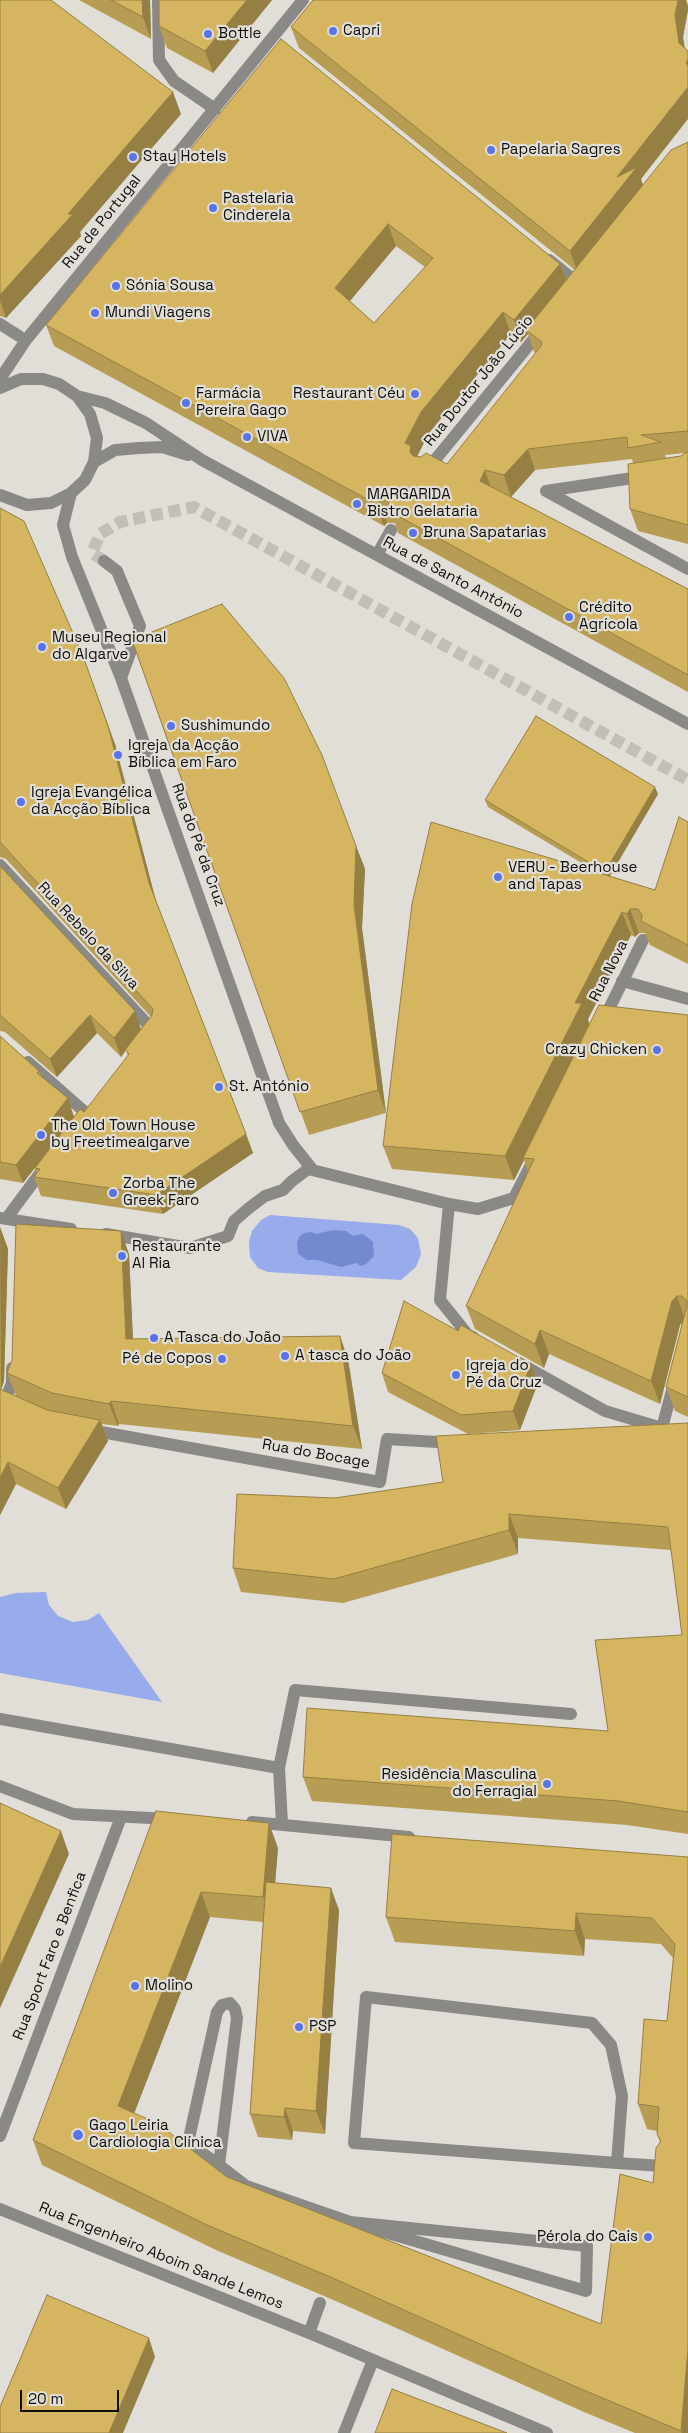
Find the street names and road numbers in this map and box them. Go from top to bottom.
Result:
street label: Rua de Portugal [59,172,145,272]
street label: Rua Doutor João Lúcio [421,312,537,450]
street label: Rua de Santo António [380,533,526,623]
street label: Rua do Pé da Cruz [167,781,229,909]
street label: Rua Rebelo da Silva [34,879,142,993]
street label: Rua Nova [586,937,632,1005]
street label: Rua do Bocage [261,1436,371,1472]
street label: Rua Sport Faro e Benfica [10,1869,90,2043]
street label: Rua Engenheiro Aboim Sande Lemos [36,2199,286,2313]

